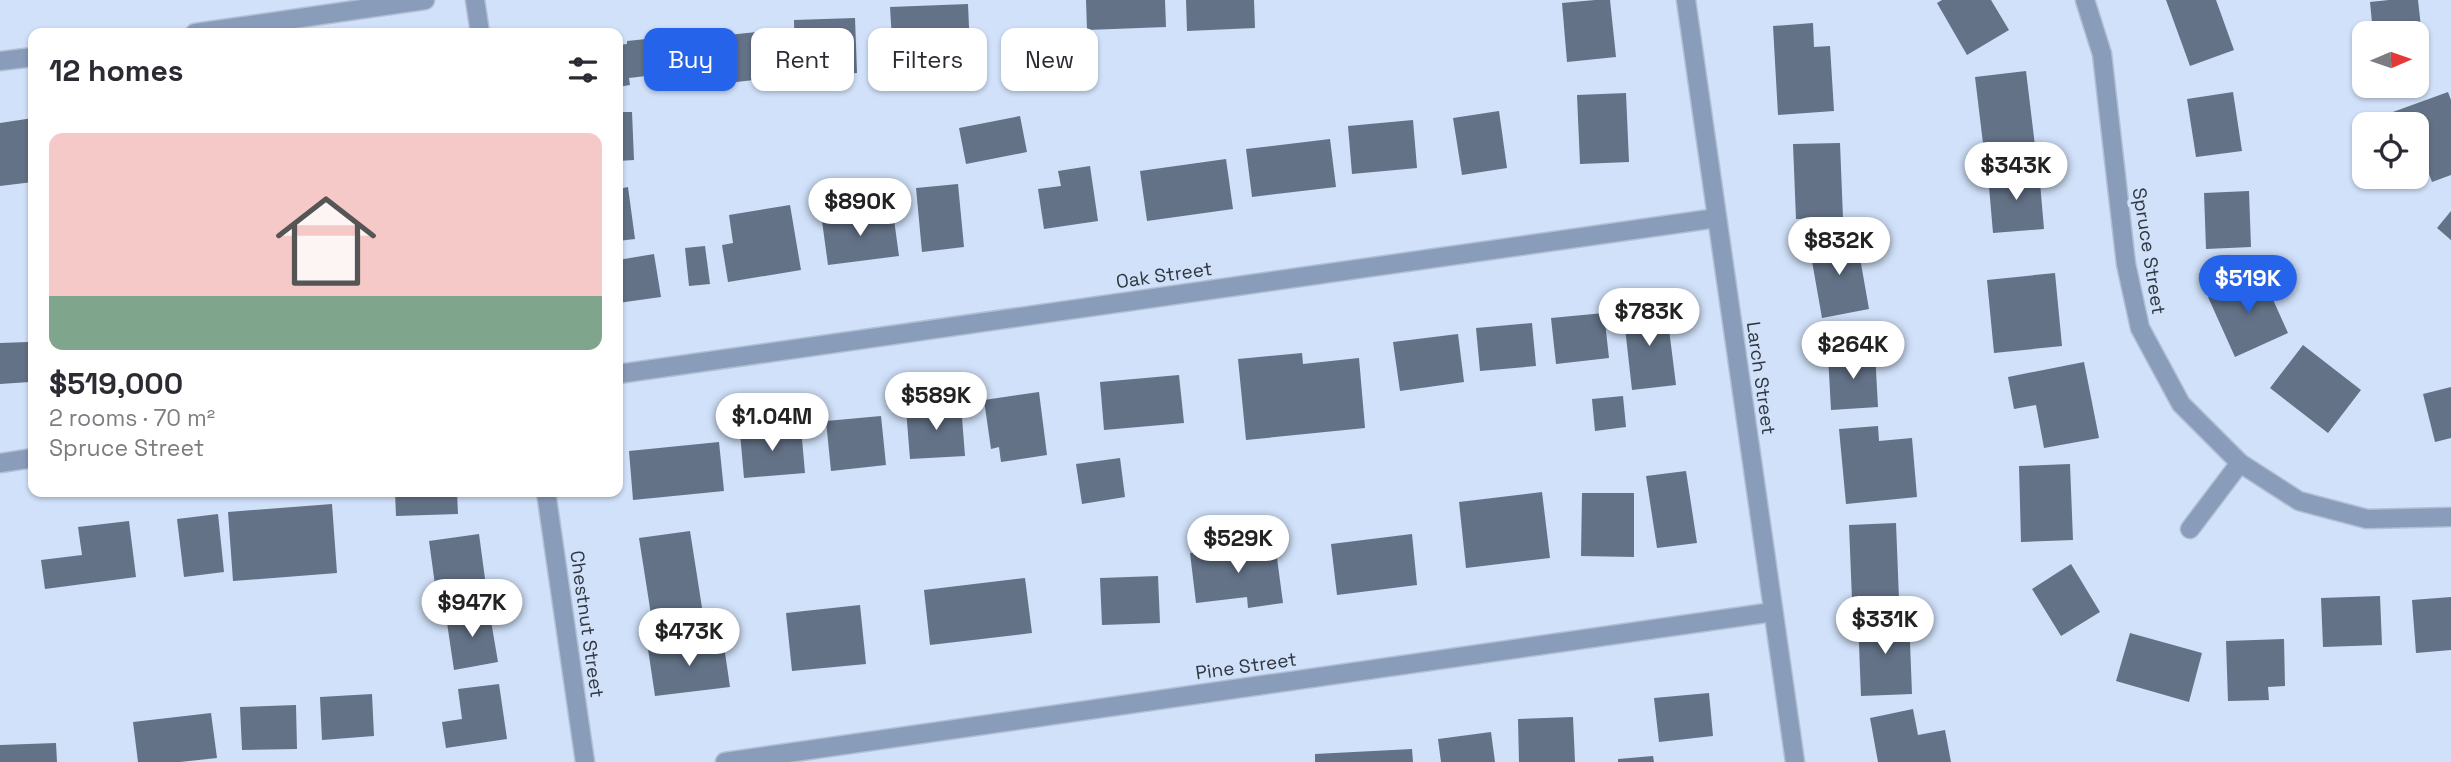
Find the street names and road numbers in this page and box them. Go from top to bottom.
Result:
street label: Spruce Street [2127,186,2171,316]
street label: Oak Street [1114,256,1214,294]
street label: Larch Street [1741,320,1781,436]
street label: Chestnut Street [564,549,610,699]
street label: Pine Street [1194,647,1298,685]

